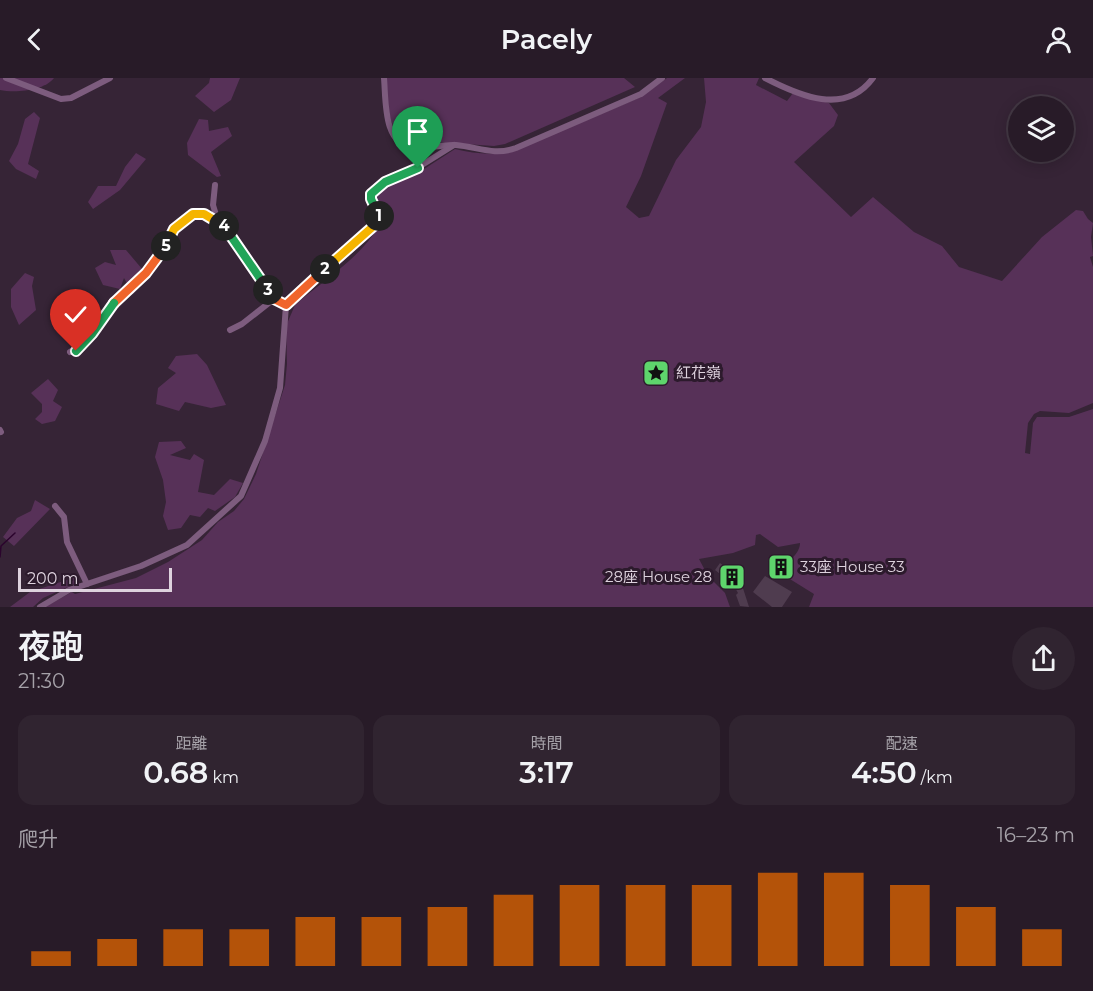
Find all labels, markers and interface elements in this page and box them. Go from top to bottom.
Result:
icon: back [18,23,51,56]
text: Pacely [501,23,592,56]
icon: person [1042,23,1075,56]
map controls [1008,96,1074,162]
button: layers [1008,96,1074,162]
pin [392,106,443,168]
icon: arrive [401,115,434,148]
pin: 1 [364,201,394,231]
text: 1 [376,206,382,225]
pin: 4 [209,211,239,241]
text: 4 [218,216,230,235]
pin: 5 [151,231,181,261]
text: 5 [161,236,171,255]
pin: 2 [310,254,340,284]
text: 2 [320,259,330,278]
pin: 3 [253,275,283,305]
text: 3 [263,280,273,299]
pin [50,289,101,351]
icon: check [59,298,92,331]
place icon: 紅花嶺 [641,358,671,388]
place label: 紅花嶺 [676,363,721,382]
building icon: 33座 House 33 [766,552,796,582]
place label: 33座 House 33 [800,557,905,576]
building icon: 28座 House 28 [717,562,747,592]
scale bar [18,565,172,592]
place label: 28座 House 28 [605,567,712,586]
text: 200 m [27,569,78,588]
text: 夜跑 [18,626,84,666]
button: share [1012,627,1075,690]
text: 21:30 [18,669,65,693]
text: 距離 [175,734,207,753]
text: 時間 [530,734,563,753]
text: 配速 [886,734,918,753]
text: 0.68 [143,754,208,791]
text: 3:17 [519,754,574,791]
text: 4:50 [851,754,917,791]
text: km [208,768,239,787]
text: /km [917,768,953,787]
text: 16–23 m [997,823,1075,847]
text: 爬升 [18,827,58,851]

